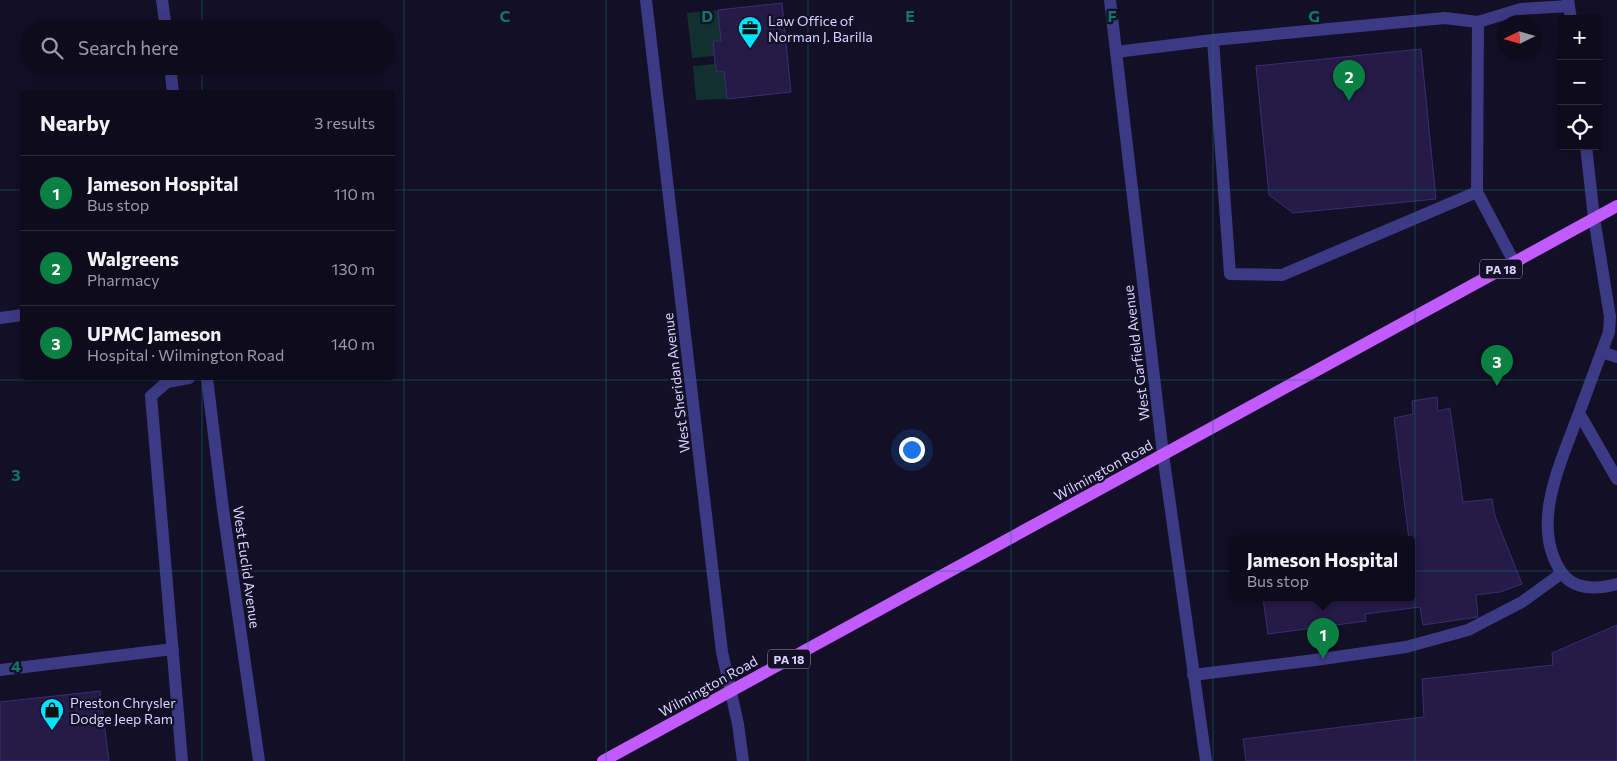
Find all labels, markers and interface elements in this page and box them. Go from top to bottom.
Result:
text: C [500,6,511,25]
text: D [701,6,713,25]
text: E [905,6,915,25]
text: F [1107,6,1117,25]
text: G [1308,6,1320,25]
place label: Law Office of Norman J. Barilla [768,12,873,45]
office icon: Law Office of Norman J. Barilla [737,15,763,49]
north arrow [1497,15,1542,60]
map controls [1557,15,1602,150]
button: + [1557,15,1602,60]
search box [20,20,395,75]
icon: search [38,34,66,62]
text: Search here [78,36,178,59]
pin: 2 [1333,60,1365,101]
button: − [1557,60,1602,105]
button: locate [1557,105,1602,150]
text: Nearby [40,110,110,135]
text: 3 results [314,113,375,132]
text: Jameson Hospital [87,172,239,195]
text: 1 [52,184,60,203]
text: 110 m [334,184,375,203]
text: Bus stop [87,195,149,214]
text: Walgreens [87,247,179,270]
text: 2 [51,259,61,278]
text: 130 m [332,259,375,278]
road number: PA 18 [1480,260,1522,278]
text: Pharmacy [87,270,160,289]
street label: West Garfield Avenue [1119,284,1153,422]
street label: West Sheridan Avenue [659,312,693,454]
text: UPMC Jameson [87,322,221,345]
text: 3 [51,334,61,353]
text: 140 m [331,334,375,353]
text: Hospital · Wilmington Road [87,345,284,364]
pin: 3 [1481,345,1513,386]
street label: Wilmington Road [1051,436,1155,504]
your location [899,437,925,463]
text: 3 [11,465,21,484]
street label: West Euclid Avenue [230,505,264,629]
popup [1230,536,1415,601]
text: Jameson Hospital [1247,548,1398,571]
text: Bus stop [1247,571,1309,590]
pin: 1 [1307,618,1339,659]
road number: PA 18 [768,650,810,669]
street label: Wilmington Road [656,652,760,720]
text: 4 [11,656,21,675]
place label: Preston Chrysler Dodge Jeep Ram [70,694,176,727]
shop icon: Preston Chrysler Dodge Jeep Ram [39,697,65,731]

